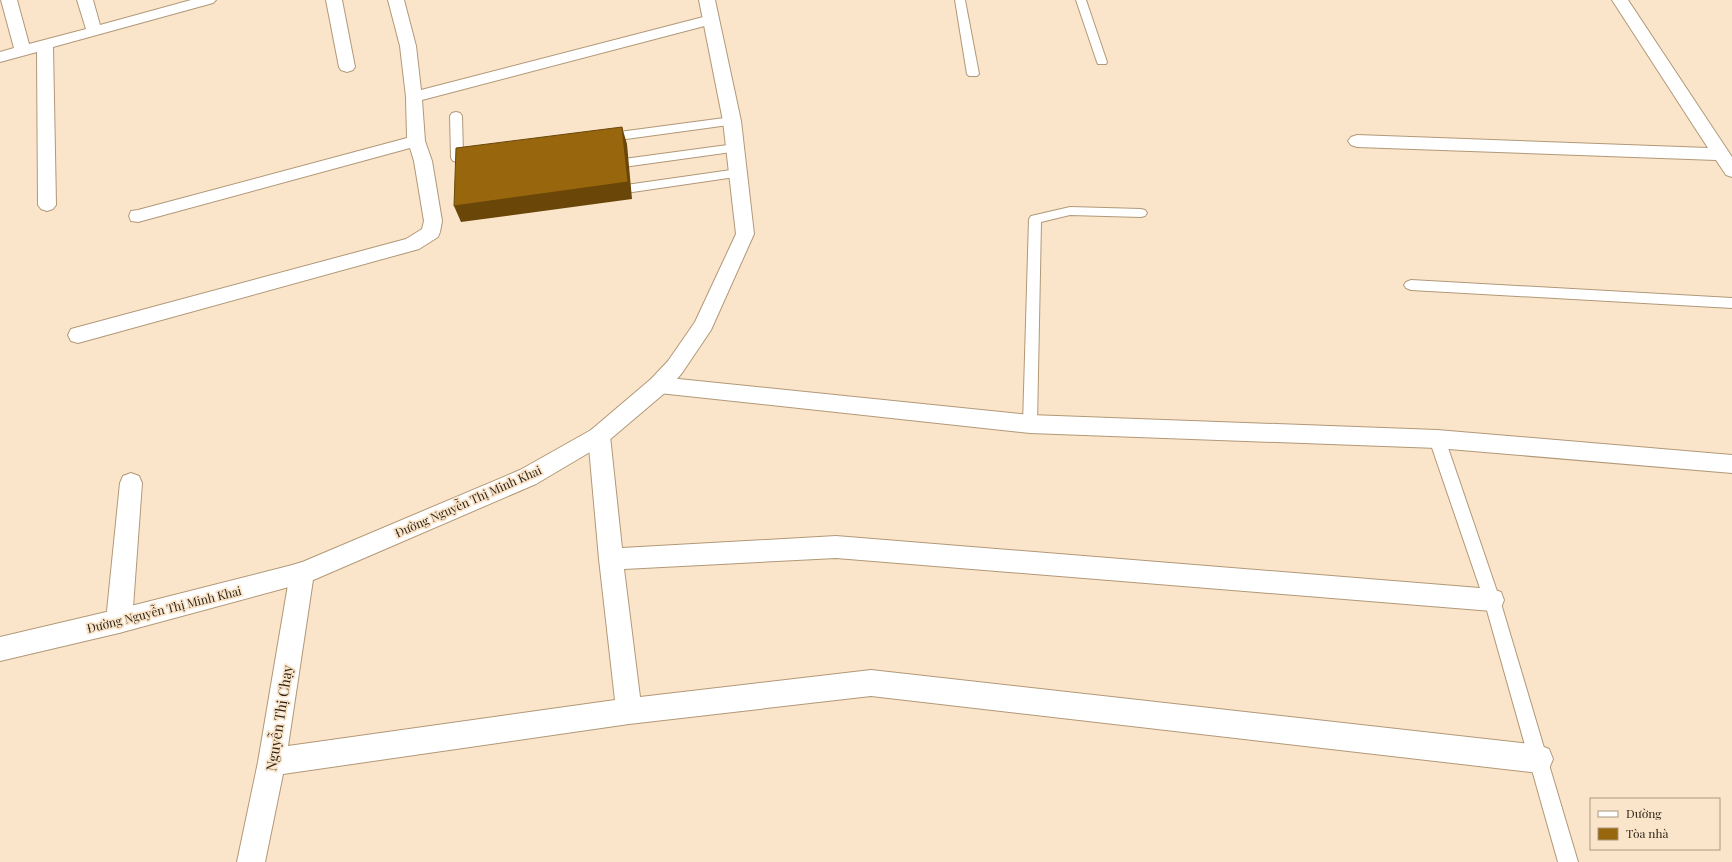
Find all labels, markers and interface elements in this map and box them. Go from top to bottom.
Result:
street label: Đường Nguyễn Thị Minh Khai [392,461,544,541]
street label: Đường Nguyễn Thị Minh Khai [85,582,243,636]
street label: Nguyễn Thị Chạy [260,664,297,772]
legend [1590,798,1720,850]
text: Đường [1626,805,1662,821]
text: Tòa nhà [1626,825,1669,841]

